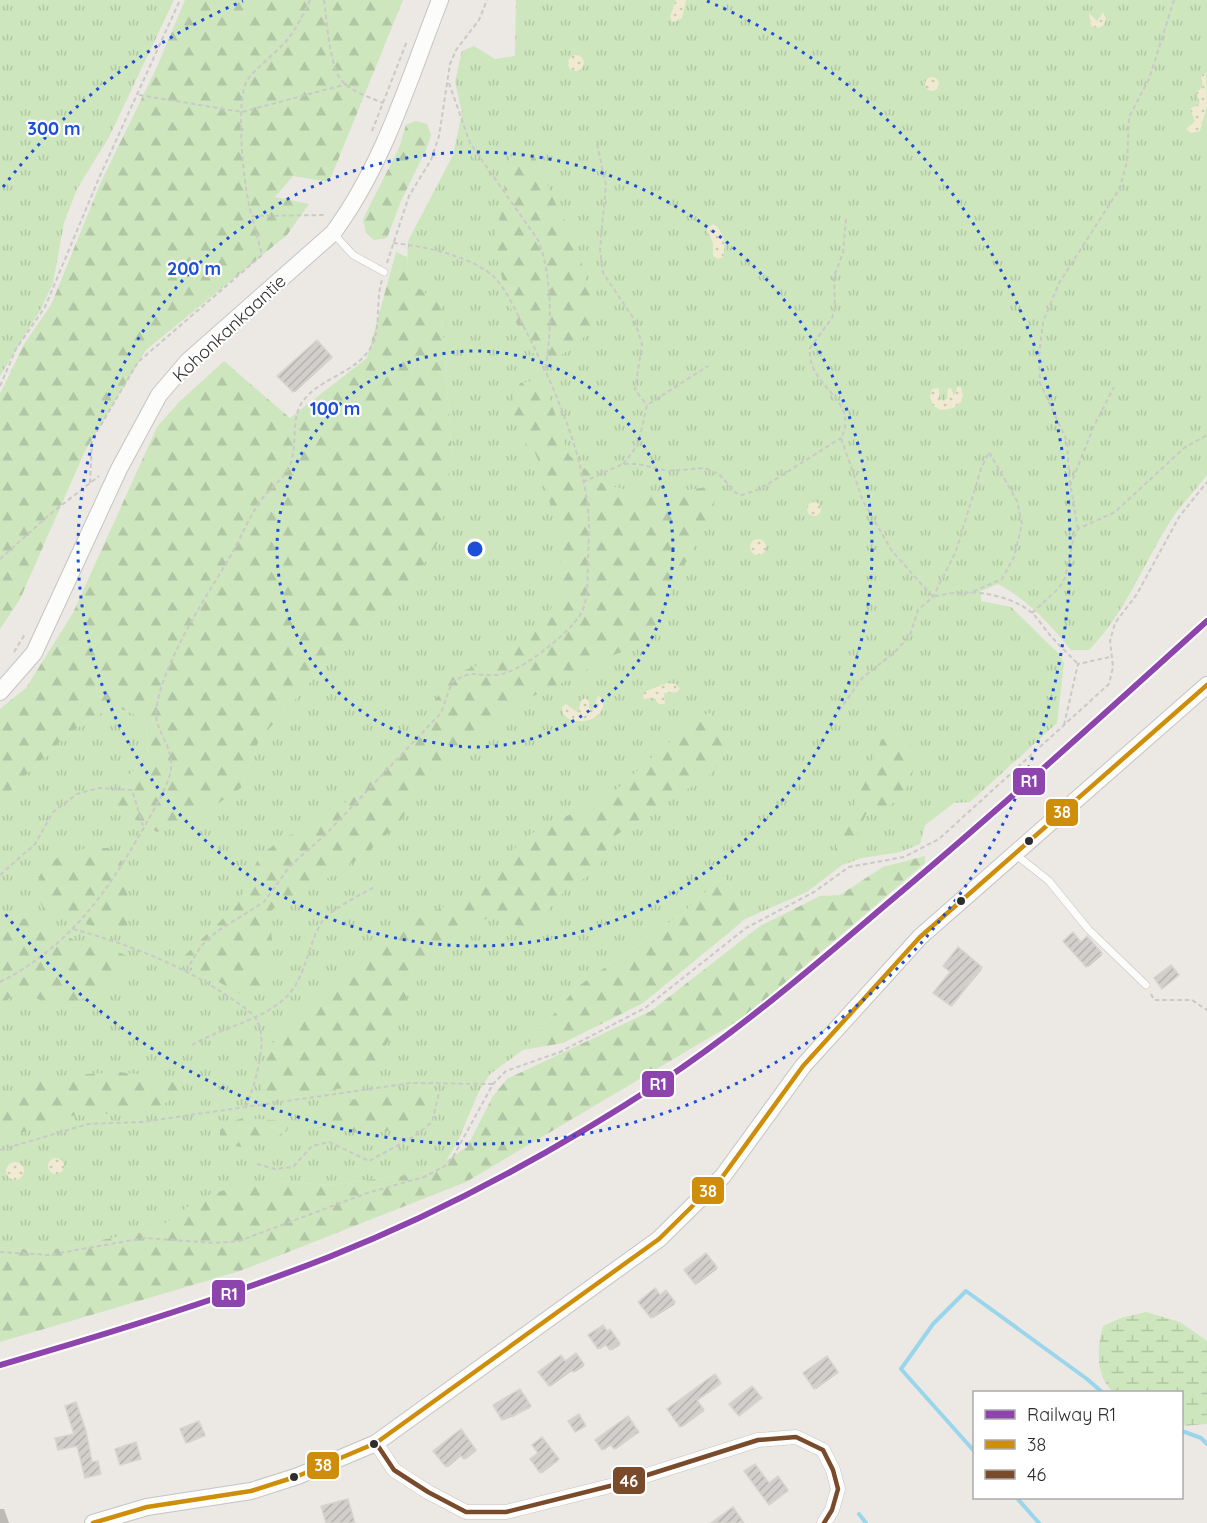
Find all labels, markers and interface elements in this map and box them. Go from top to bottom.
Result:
text: 300 m [27,117,81,140]
text: 200 m [167,257,221,280]
street label: Kohonkankaantie [167,269,291,387]
text: 100 m [310,397,360,420]
centre of rings [465,539,485,559]
line badge: R1 [1012,767,1046,796]
text: R1 [1020,771,1038,791]
line badge: 38 [1045,798,1079,827]
text: 38 [1053,802,1071,822]
unlabelled marker [1023,835,1035,847]
unlabelled marker [955,895,967,907]
line badge: R1 [641,1070,675,1098]
text: R1 [649,1074,667,1094]
line badge: 38 [691,1176,725,1205]
text: 38 [699,1181,717,1201]
line badge: R1 [211,1279,246,1308]
text: R1 [220,1284,238,1304]
legend [973,1391,1183,1499]
text: Railway R1 [1027,1403,1116,1426]
text: 38 [1027,1433,1046,1456]
unlabelled marker [368,1438,380,1450]
line badge: 38 [306,1451,340,1480]
text: 38 [314,1455,332,1475]
text: 46 [1027,1463,1046,1486]
line badge: 46 [612,1466,646,1495]
unlabelled marker [288,1471,300,1483]
text: 46 [620,1471,638,1491]

